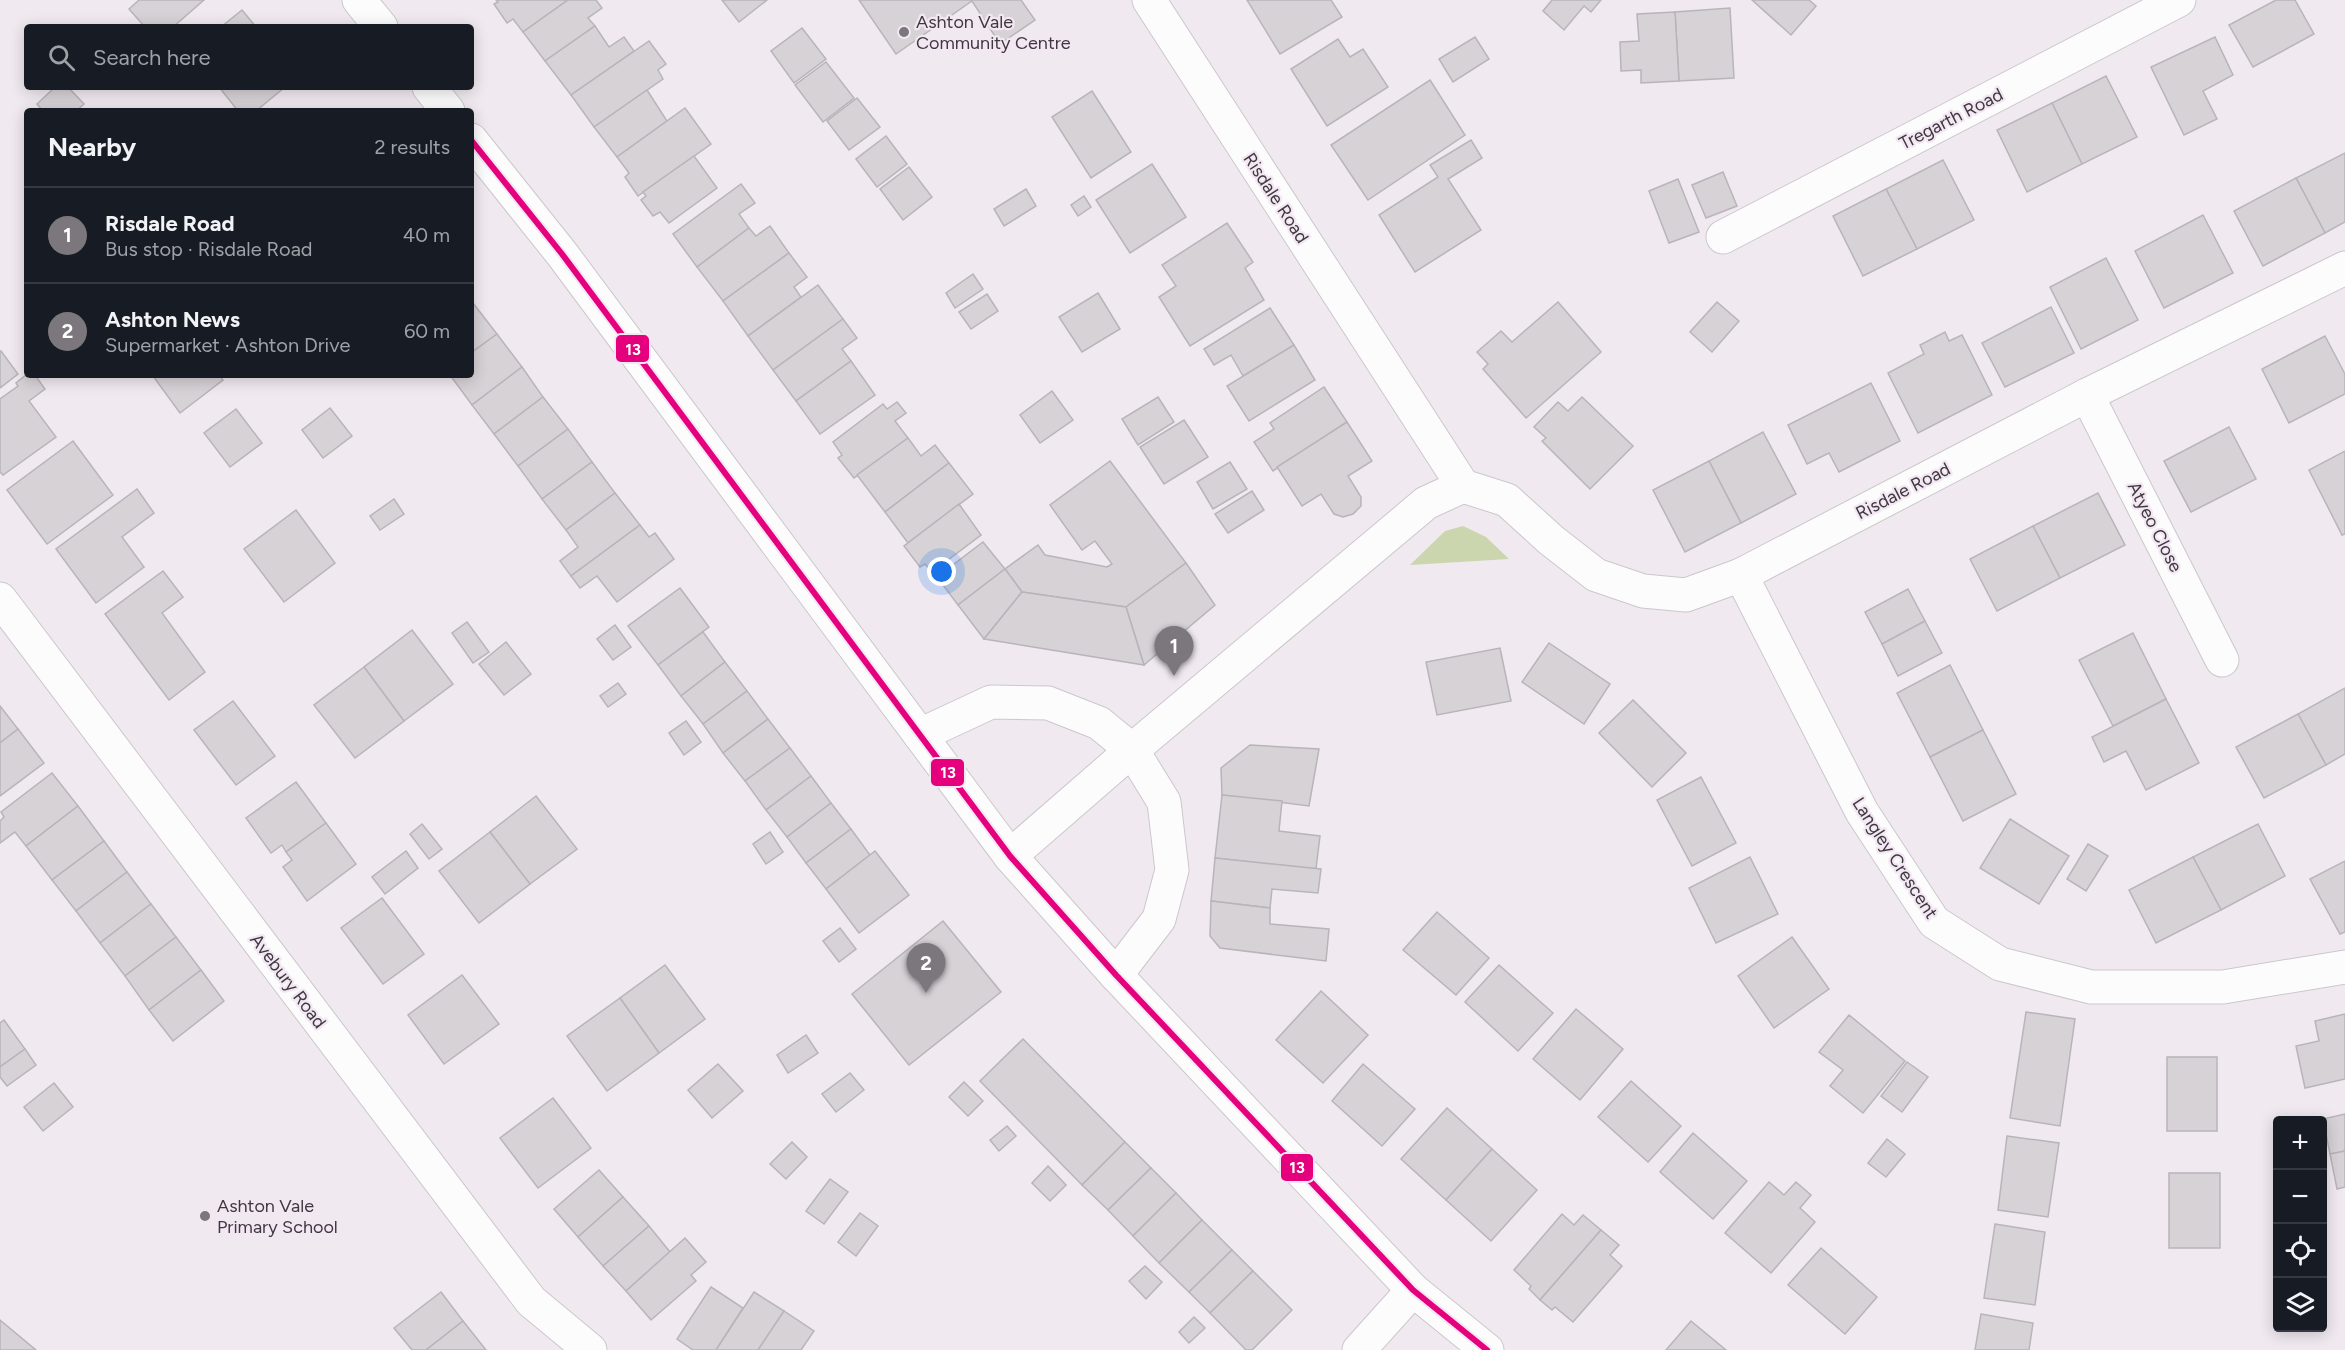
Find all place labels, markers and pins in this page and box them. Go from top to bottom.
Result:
place label: Ashton Vale Community Centre [916,11,1071,54]
marker: Ashton Vale Community Centre [897,25,911,39]
pin: 1 [1154,626,1194,676]
pin: 2 [906,944,946,993]
place label: Ashton Vale Primary School [217,1195,338,1238]
marker: Ashton Vale Primary School [198,1209,212,1223]

